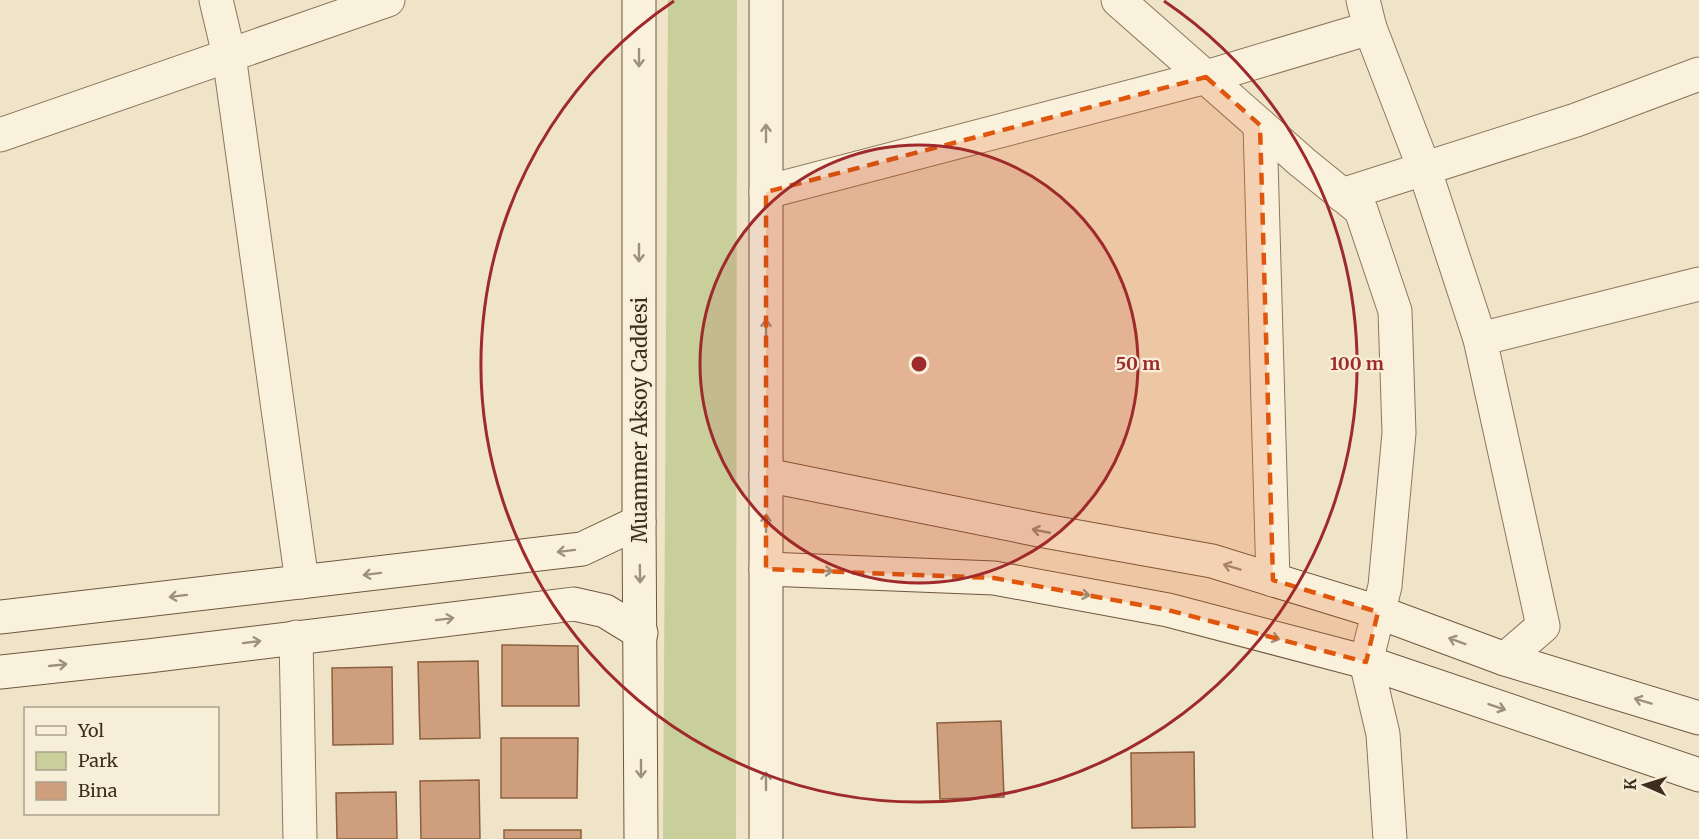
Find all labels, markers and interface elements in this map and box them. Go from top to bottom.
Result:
one-way arrow [633,48,645,68]
one-way arrow [760,123,772,143]
one-way arrow [633,243,645,263]
street label: Muammer Aksoy Caddesi [627,297,652,543]
one-way arrow [760,318,772,338]
text: 50 m [1116,352,1160,375]
text: 100 m [1330,352,1384,375]
centre of rings [909,354,929,374]
one-way arrow [760,513,772,533]
one-way arrow [1032,525,1051,536]
one-way arrow [556,546,576,557]
one-way arrow [1223,561,1242,572]
one-way arrow [634,564,646,584]
one-way arrow [814,566,834,577]
one-way arrow [363,569,383,580]
one-way arrow [1071,589,1090,600]
one-way arrow [169,591,189,602]
one-way arrow [435,613,455,624]
one-way arrow [1261,632,1280,643]
one-way arrow [1448,635,1467,646]
one-way arrow [241,637,261,648]
one-way arrow [48,660,68,671]
one-way arrow [1634,695,1653,706]
one-way arrow [1487,702,1506,713]
legend [24,707,219,815]
text: Yol [77,719,104,742]
text: Park [78,749,119,772]
north arrow [1615,755,1675,815]
one-way arrow [635,759,647,779]
one-way arrow [760,771,772,791]
text: K [1620,778,1640,791]
text: Bina [78,779,118,802]

